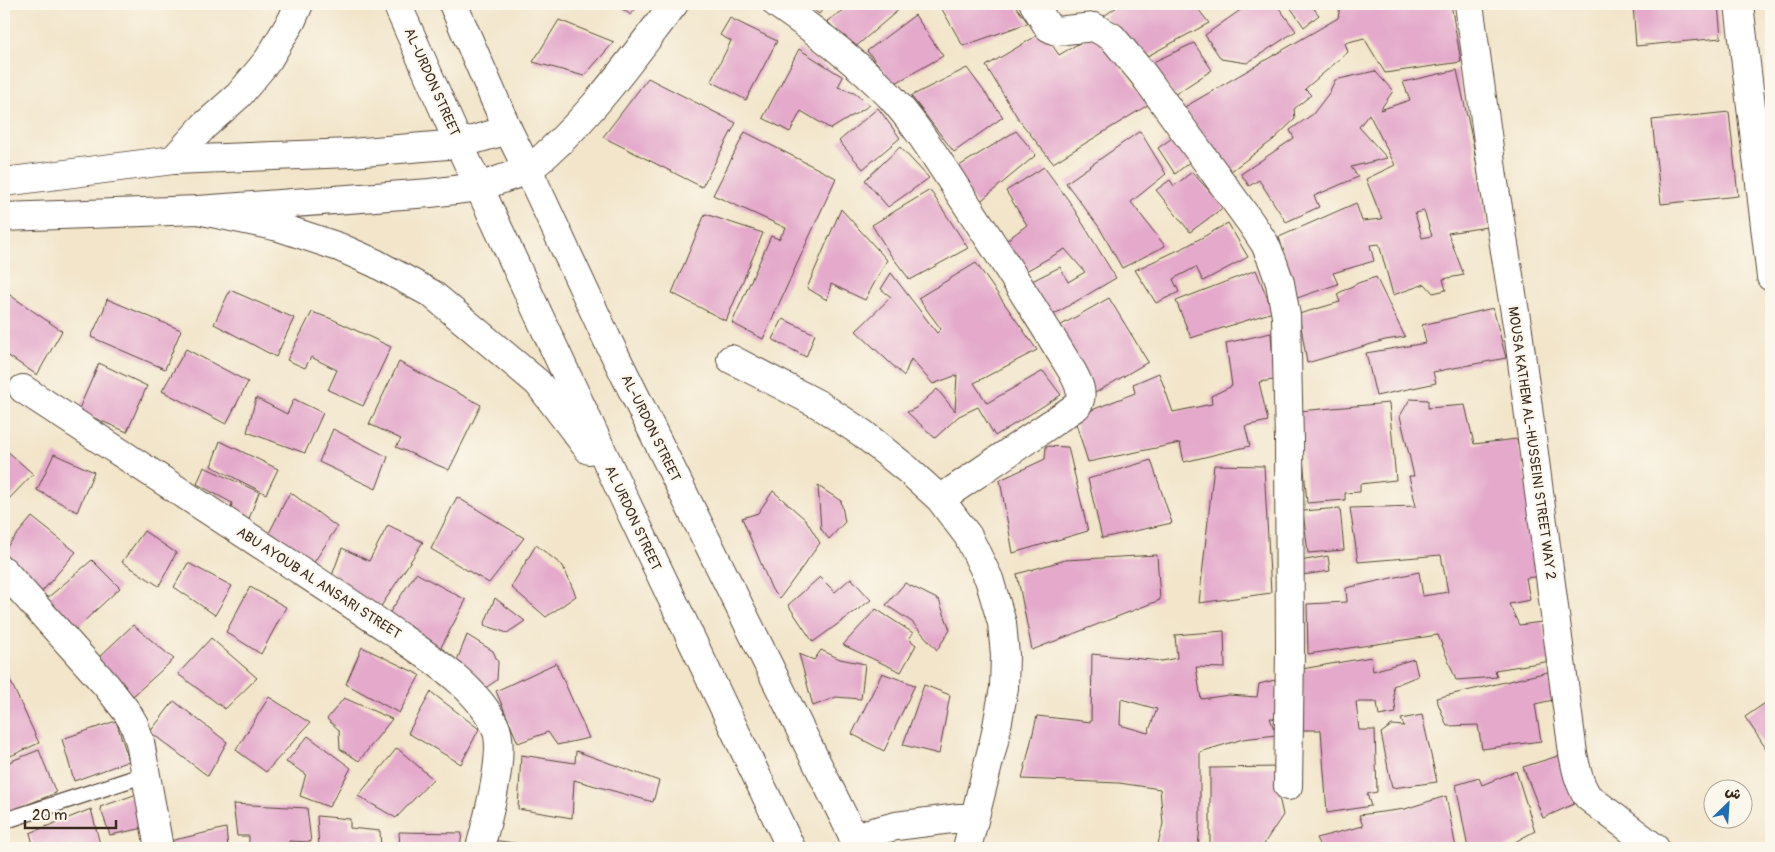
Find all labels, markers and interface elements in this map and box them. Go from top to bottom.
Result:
street label: AL-URDON STREET [400,25,464,139]
street label: MOUSA KATHEM AL-HUSSEINI STREET WAY 2 [1504,305,1560,581]
street label: AL-URDON STREET [618,372,684,484]
street label: AL URDON STREET [601,463,665,573]
street label: ABU AYOUB AL ANSARI STREET [234,523,405,643]
north arrow [1702,780,1752,830]
text: ش [1723,782,1744,804]
scale bar [25,797,116,829]
text: 20 m [32,806,67,825]

